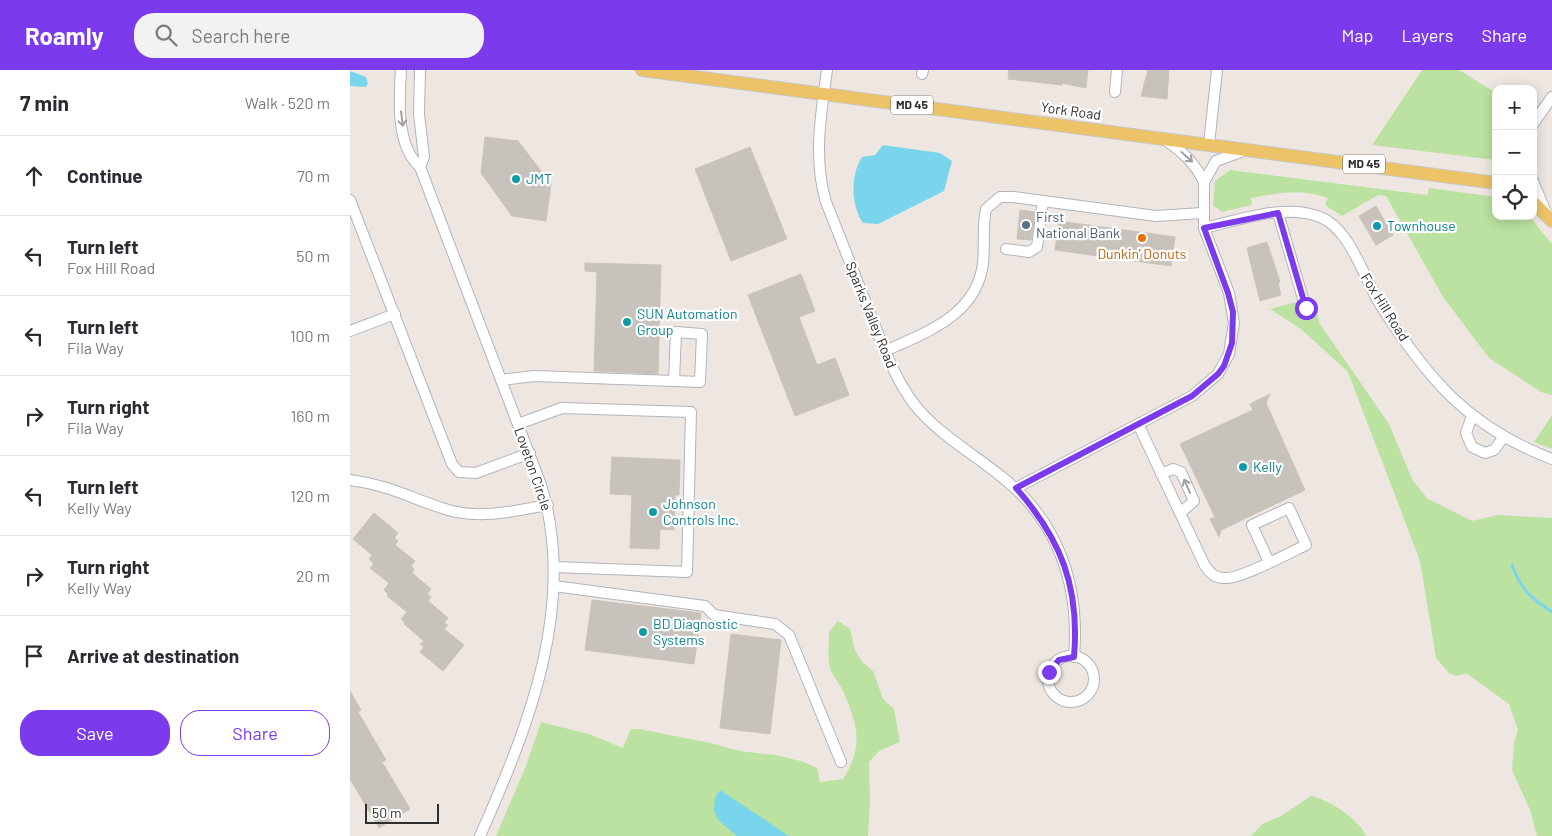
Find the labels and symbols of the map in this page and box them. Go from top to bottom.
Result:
road number: MD 45 [891,96,933,114]
street label: York Road [1040,98,1102,123]
one-way arrow [397,110,407,126]
one-way arrow [1180,151,1193,162]
road number: MD 45 [1343,155,1385,174]
place label: JMT [526,170,552,187]
marker: JMT [510,173,522,185]
place label: First National Bank [1036,208,1120,241]
place label: Townhouse [1387,217,1456,234]
marker: First National Bank [1020,219,1032,231]
marker: Townhouse [1371,220,1383,232]
marker: Dunkin' Donuts [1136,232,1148,244]
place label: Dunkin' Donuts [1097,245,1187,262]
street label: Sparks Valley Road [842,259,901,371]
street label: Fox Hill Road [1358,269,1413,344]
route start [1295,297,1318,320]
place label: SUN Automation Group [637,305,738,338]
marker: SUN Automation Group [621,316,633,328]
street label: Loveton Circle [511,425,556,513]
place label: Kelly [1253,458,1282,475]
marker: Kelly [1237,461,1249,473]
one-way arrow [1181,479,1191,494]
place label: Johnson Controls Inc. [663,495,739,528]
marker: Johnson Controls Inc. [647,506,659,518]
place label: BD Diagnostic Systems [653,615,738,648]
marker: BD Diagnostic Systems [637,626,649,638]
route end [1038,661,1061,684]
scale bar [365,801,439,824]

